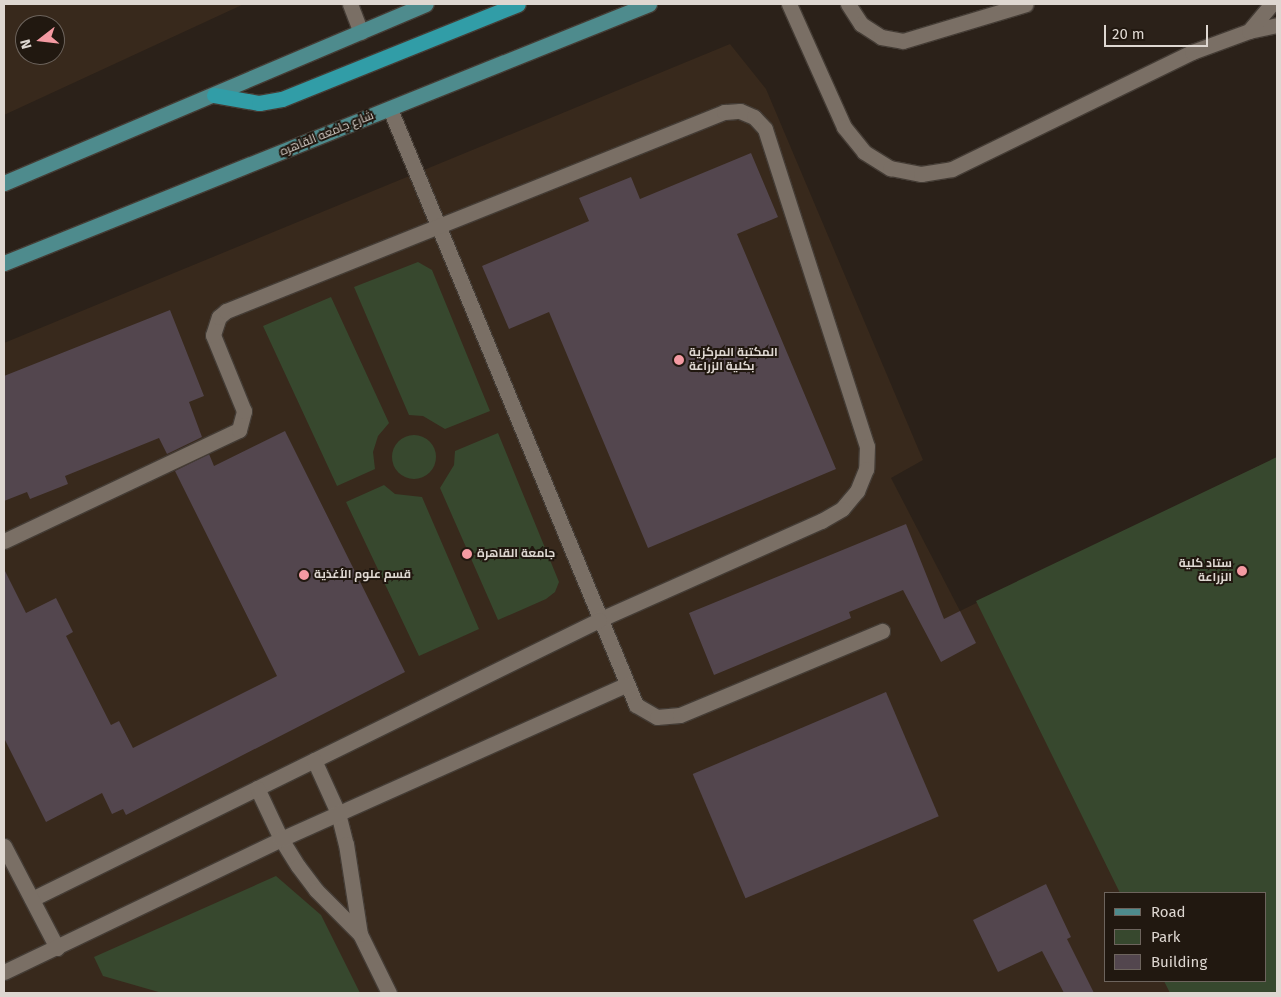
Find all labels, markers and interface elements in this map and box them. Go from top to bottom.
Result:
north arrow [15,15,65,65]
scale bar [1106,15,1210,47]
text: 20 m [1112,25,1145,43]
text: N [17,37,36,51]
street label: شارع جامعه القاهره [278,109,376,159]
place label: المكتبة المركزية بكلية الزراعة [689,346,778,374]
marker: المكتبة المركزية بكلية الزراعة [673,354,685,366]
place label: جامعة القاهرة [477,547,555,561]
marker: جامعة القاهرة [461,548,473,560]
place label: ستاد كلية الزراعة [1179,557,1232,585]
marker: ستاد كلية الزراعة [1236,565,1248,577]
place label: قسم علوم الأغذية [314,568,411,582]
marker: قسم علوم الأغذية [298,569,310,581]
legend [1104,892,1266,982]
text: Road [1151,903,1186,921]
text: Park [1151,928,1181,946]
text: Building [1151,953,1207,971]

